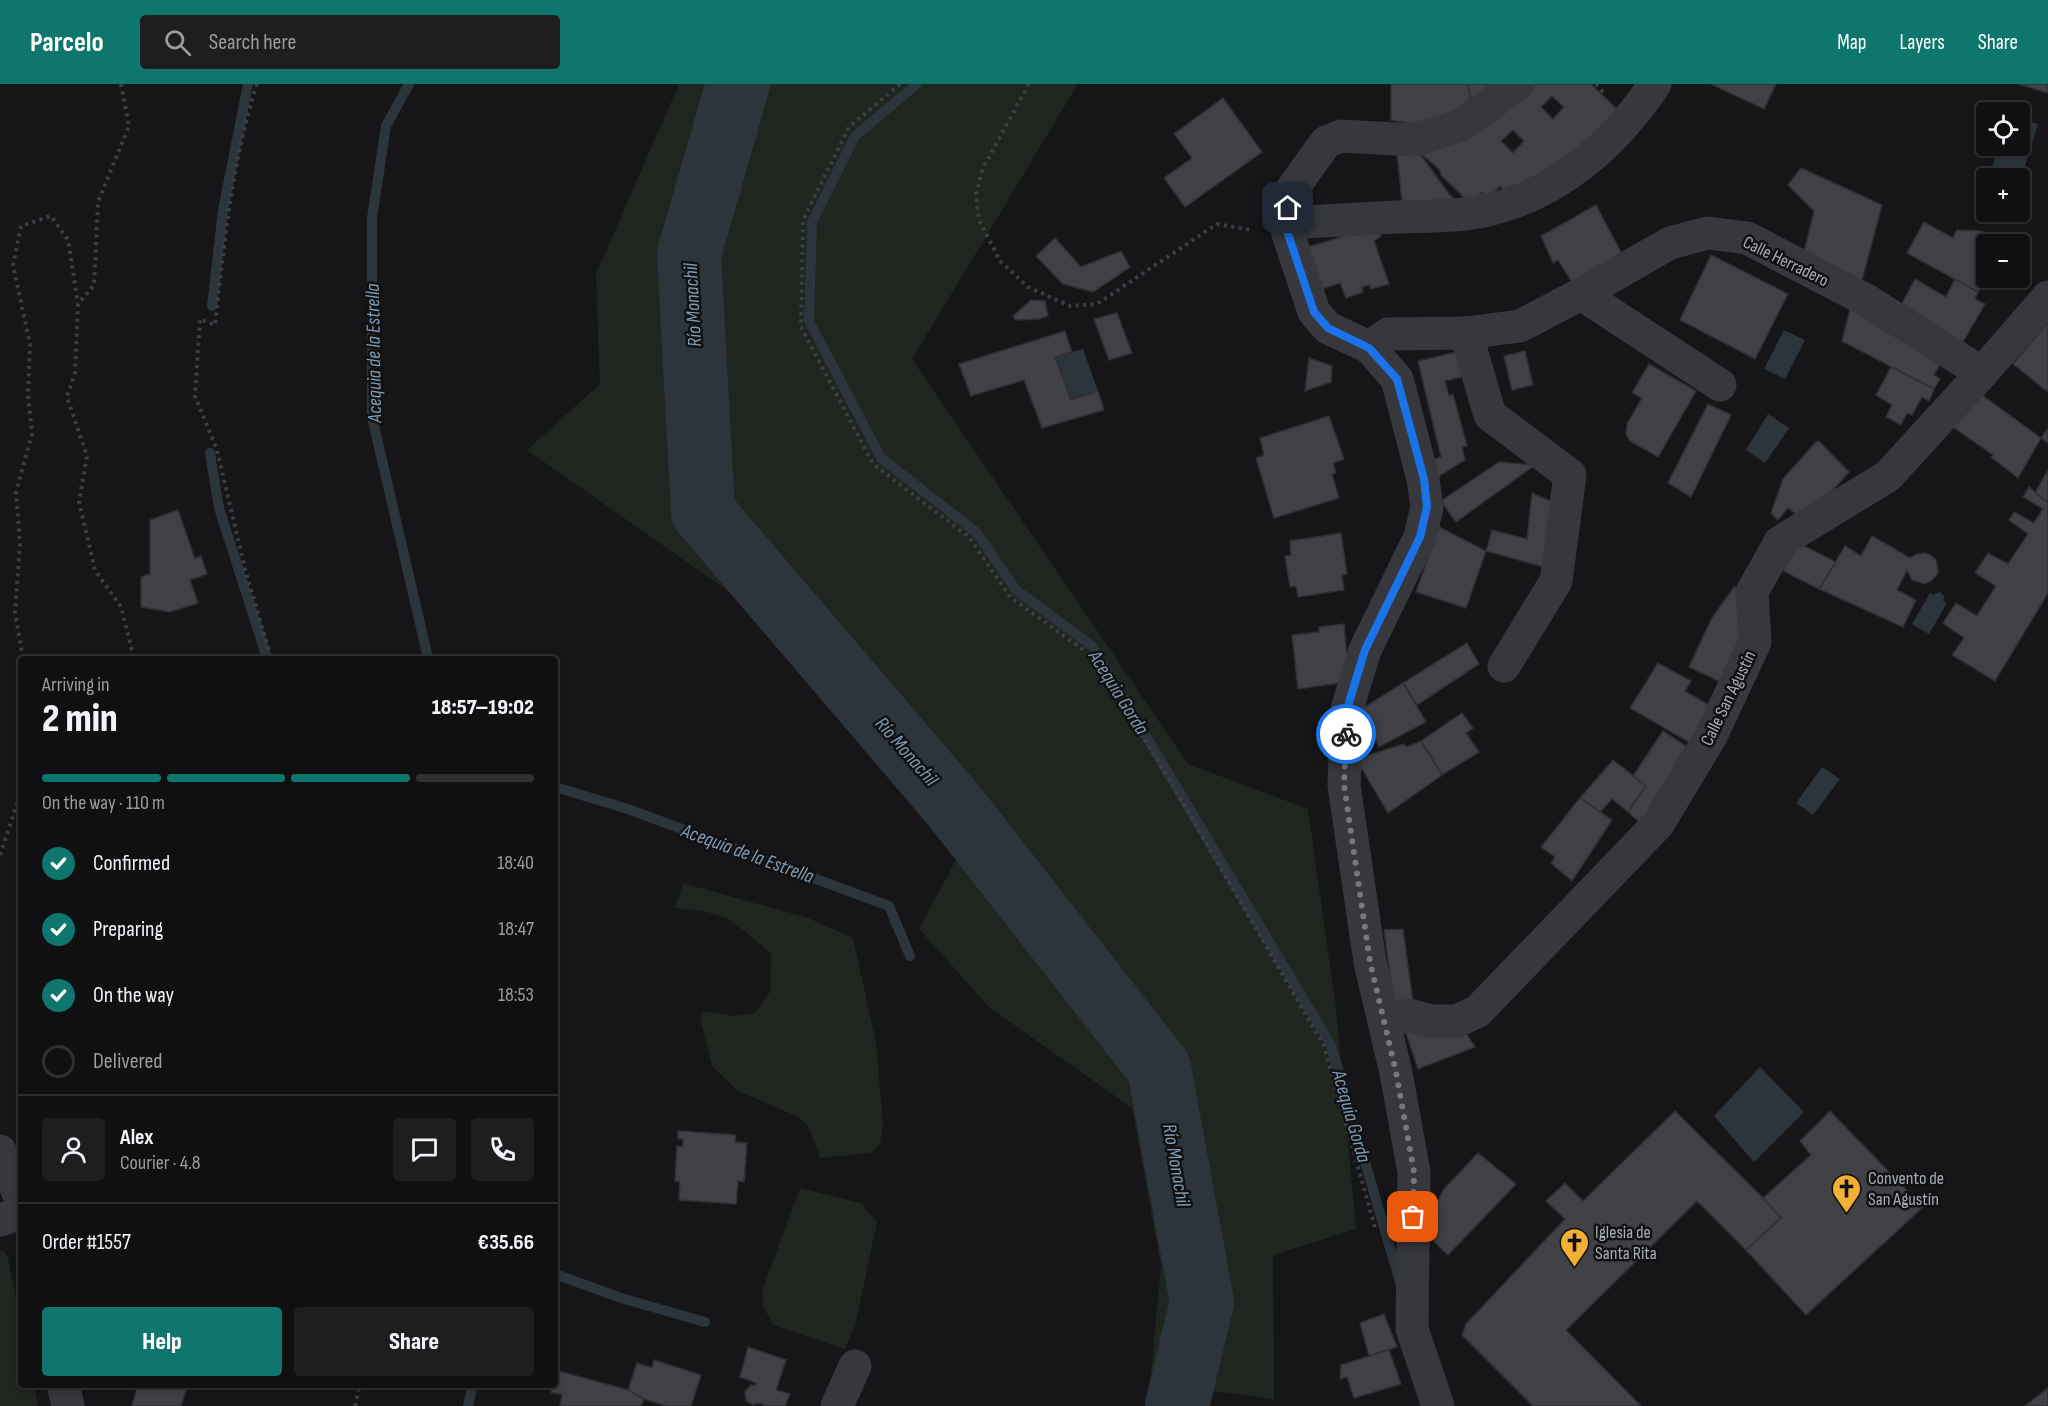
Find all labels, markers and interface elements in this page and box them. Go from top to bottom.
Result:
search box [140,15,560,69]
text: Parcelo [30,26,104,59]
icon: search [161,26,194,59]
text: Search here [209,29,296,56]
text: Map [1837,30,1866,55]
text: Layers [1899,30,1945,55]
text: Share [1978,30,2018,55]
map controls [1976,102,2030,288]
button: locate [1976,102,2030,156]
button: + [1976,168,2030,222]
pin [1262,182,1313,233]
icon: home [1271,191,1304,224]
street label: Calle Herradero [1740,232,1832,291]
button: − [1976,234,2030,288]
water label: Río Monachil [679,261,707,347]
water label: Acequia de la Estrella [361,283,387,424]
water label: Acequia Gorda [1082,645,1153,739]
street label: Calle San Agustín [1696,647,1760,749]
text: Arriving in [42,673,110,697]
text: 18:57–19:02 [432,694,534,721]
text: 2 min [42,696,118,743]
courier [1316,704,1376,764]
water label: Río Monachil [870,712,944,792]
icon: bike [1330,718,1363,751]
text: On the way · 110 m [42,791,165,815]
water label: Acequia de la Estrella [677,819,817,889]
icon: check [42,847,75,880]
text: Confirmed [93,850,170,877]
text: 18:40 [497,851,534,875]
icon: check [42,913,75,946]
text: Preparing [93,916,163,943]
text: 18:47 [498,917,534,941]
icon: check [42,979,75,1012]
text: On the way [93,982,174,1009]
text: 18:53 [498,983,534,1007]
text: Delivered [93,1048,162,1075]
water label: Acequia Gorda [1326,1066,1376,1165]
button: person [42,1118,105,1181]
button: chat [393,1118,456,1181]
button: phone [471,1118,534,1181]
water label: Río Monachil [1157,1122,1195,1210]
text: Alex [120,1124,153,1151]
text: Courier · 4.8 [120,1151,201,1175]
place label: Convento de San Agustín [1868,1168,1944,1210]
church icon: Convento de San Agustín [1831,1172,1863,1214]
pin [1387,1191,1438,1242]
icon: bag [1396,1200,1429,1233]
place label: Iglesia de Santa Rita [1595,1222,1657,1264]
church icon: Iglesia de Santa Rita [1558,1226,1590,1268]
text: Order #1557 [42,1229,131,1256]
text: €35.66 [478,1229,534,1256]
button: Help [42,1307,282,1376]
button: Share [294,1307,534,1376]

